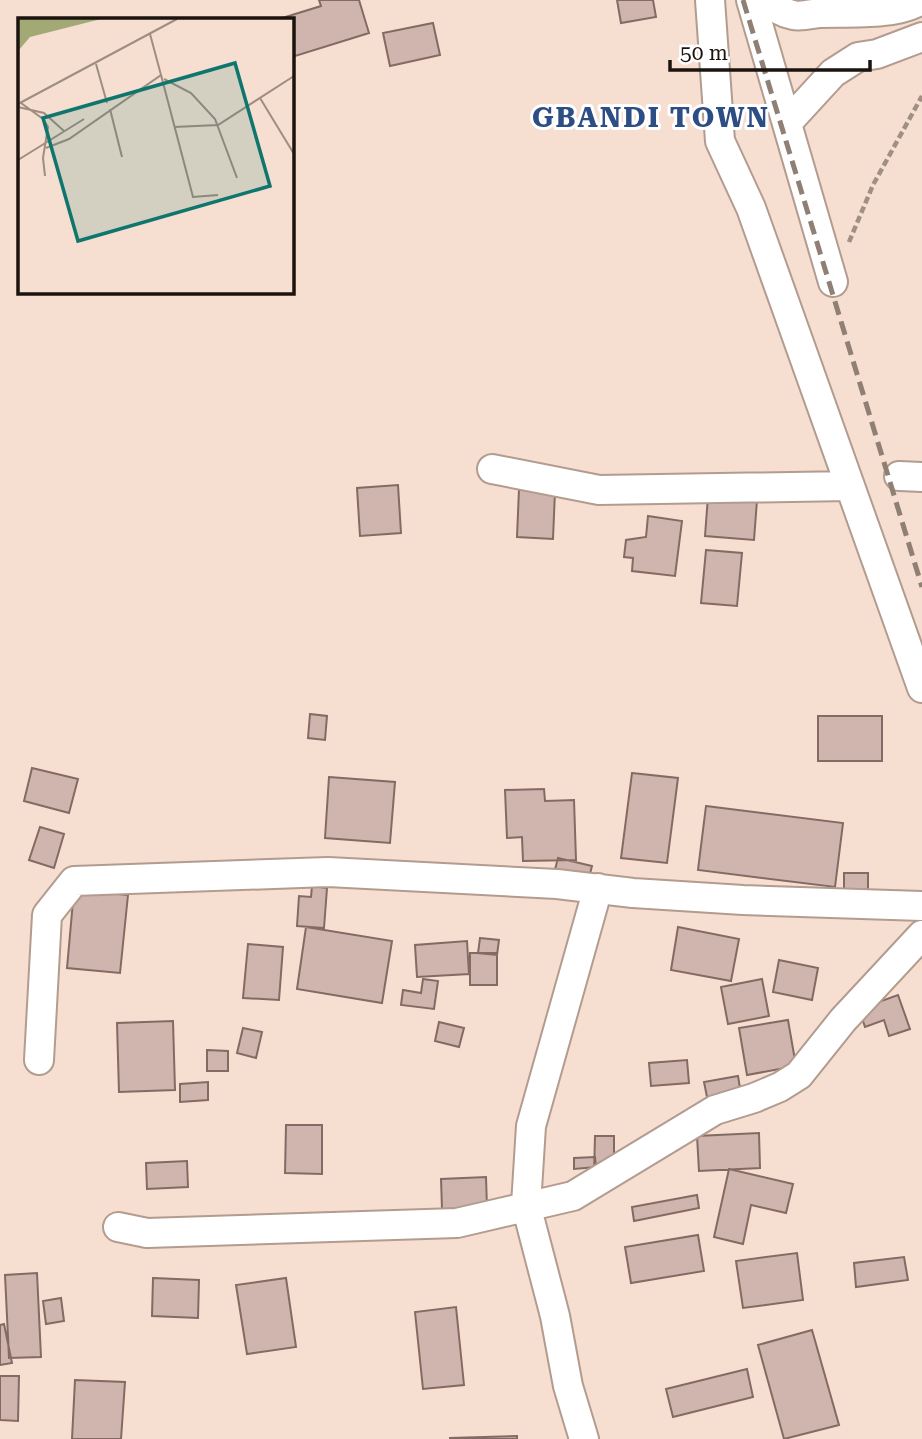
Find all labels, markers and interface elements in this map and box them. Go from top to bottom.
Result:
inset map [18,18,294,294]
scale bar [670,28,870,72]
text: 50 m [680,41,728,65]
district label: GBANDI TOWN [532,101,770,134]

